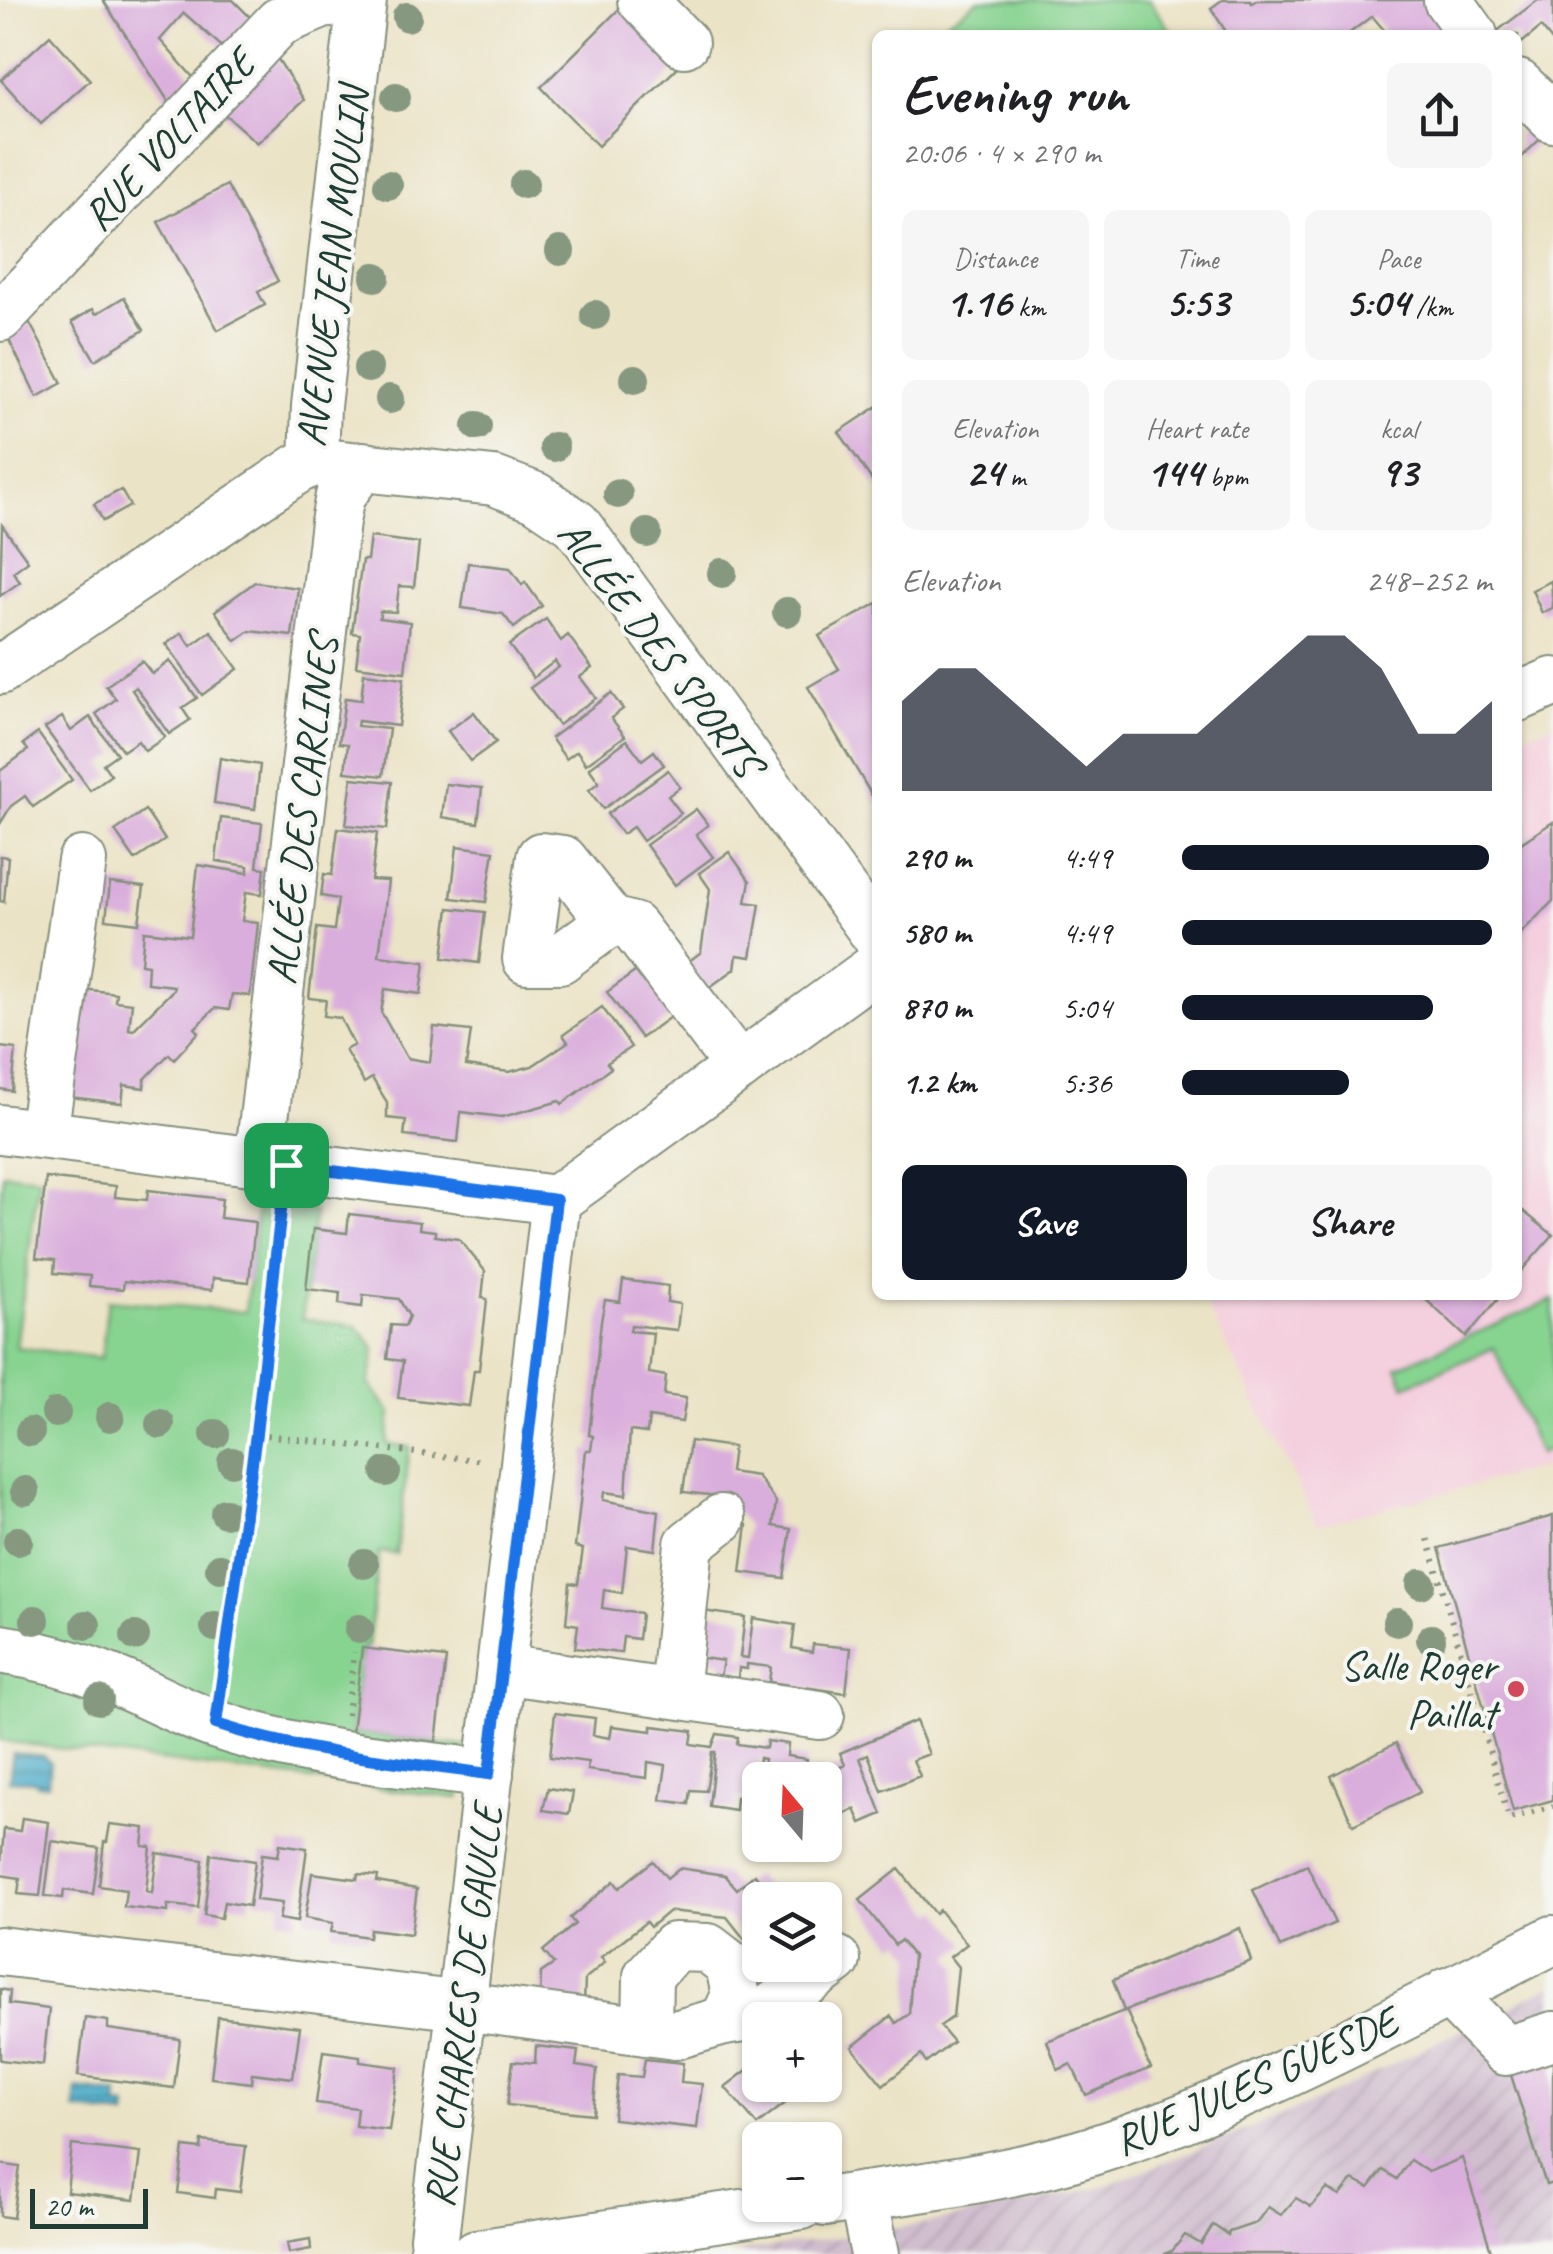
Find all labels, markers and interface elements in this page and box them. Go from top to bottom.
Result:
street label: RUE VOLTAIRE [72,34,270,242]
text: Evening run [902,59,1127,129]
button: share [1387,63,1492,168]
street label: AVENUE JEAN MOULIN [284,79,381,449]
text: 20:06 · 4 × 290 m [902,132,1100,173]
text: Distance [954,241,1037,276]
text: Time [1176,241,1218,276]
text: Pace [1377,241,1420,276]
text: 1.16 [945,276,1011,329]
text: 5:53 [1165,276,1229,329]
text: 5:04 [1345,276,1409,329]
text: km [1011,289,1045,324]
text: /km [1409,289,1453,324]
text: Elevation [952,411,1038,446]
text: Heart rate [1146,411,1248,446]
text: kcal [1380,411,1417,446]
text: 24 [965,446,1003,499]
text: 144 [1146,446,1203,499]
text: 93 [1380,446,1417,499]
text: m [1003,459,1025,494]
text: bpm [1203,459,1248,494]
street label: ALLÉE DES SPORTS [546,509,778,793]
text: Elevation [902,560,1000,601]
text: 248–252 m [1366,560,1492,601]
street label: ALLÉE DES CARLINES [255,626,351,987]
text: 290 m [902,837,971,878]
text: 4:49 [1062,837,1112,878]
text: 580 m [902,912,971,953]
text: 4:49 [1062,912,1112,953]
text: 870 m [902,987,971,1028]
text: 5:04 [1062,987,1112,1028]
text: 1.2 km [902,1062,976,1103]
text: 5:36 [1062,1062,1112,1103]
pin [244,1123,329,1208]
icon: arrive [259,1138,314,1193]
button: Save [902,1165,1187,1280]
button: Share [1207,1165,1492,1280]
place label: Salle Roger Paillat [1340,1640,1501,1741]
marker: Salle Roger Paillat [1505,1678,1527,1700]
north arrow [742,1762,842,1862]
map controls [742,1762,842,2222]
street label: RUE CHARLES DE GAULLE [413,1797,515,2210]
button: layers [742,1882,842,1982]
street label: RUE JULES GUESDE [1106,1993,1410,2168]
button: + [742,2002,842,2102]
button: − [742,2122,842,2222]
scale bar [30,2184,148,2228]
text: 20 m [45,2189,93,2224]

